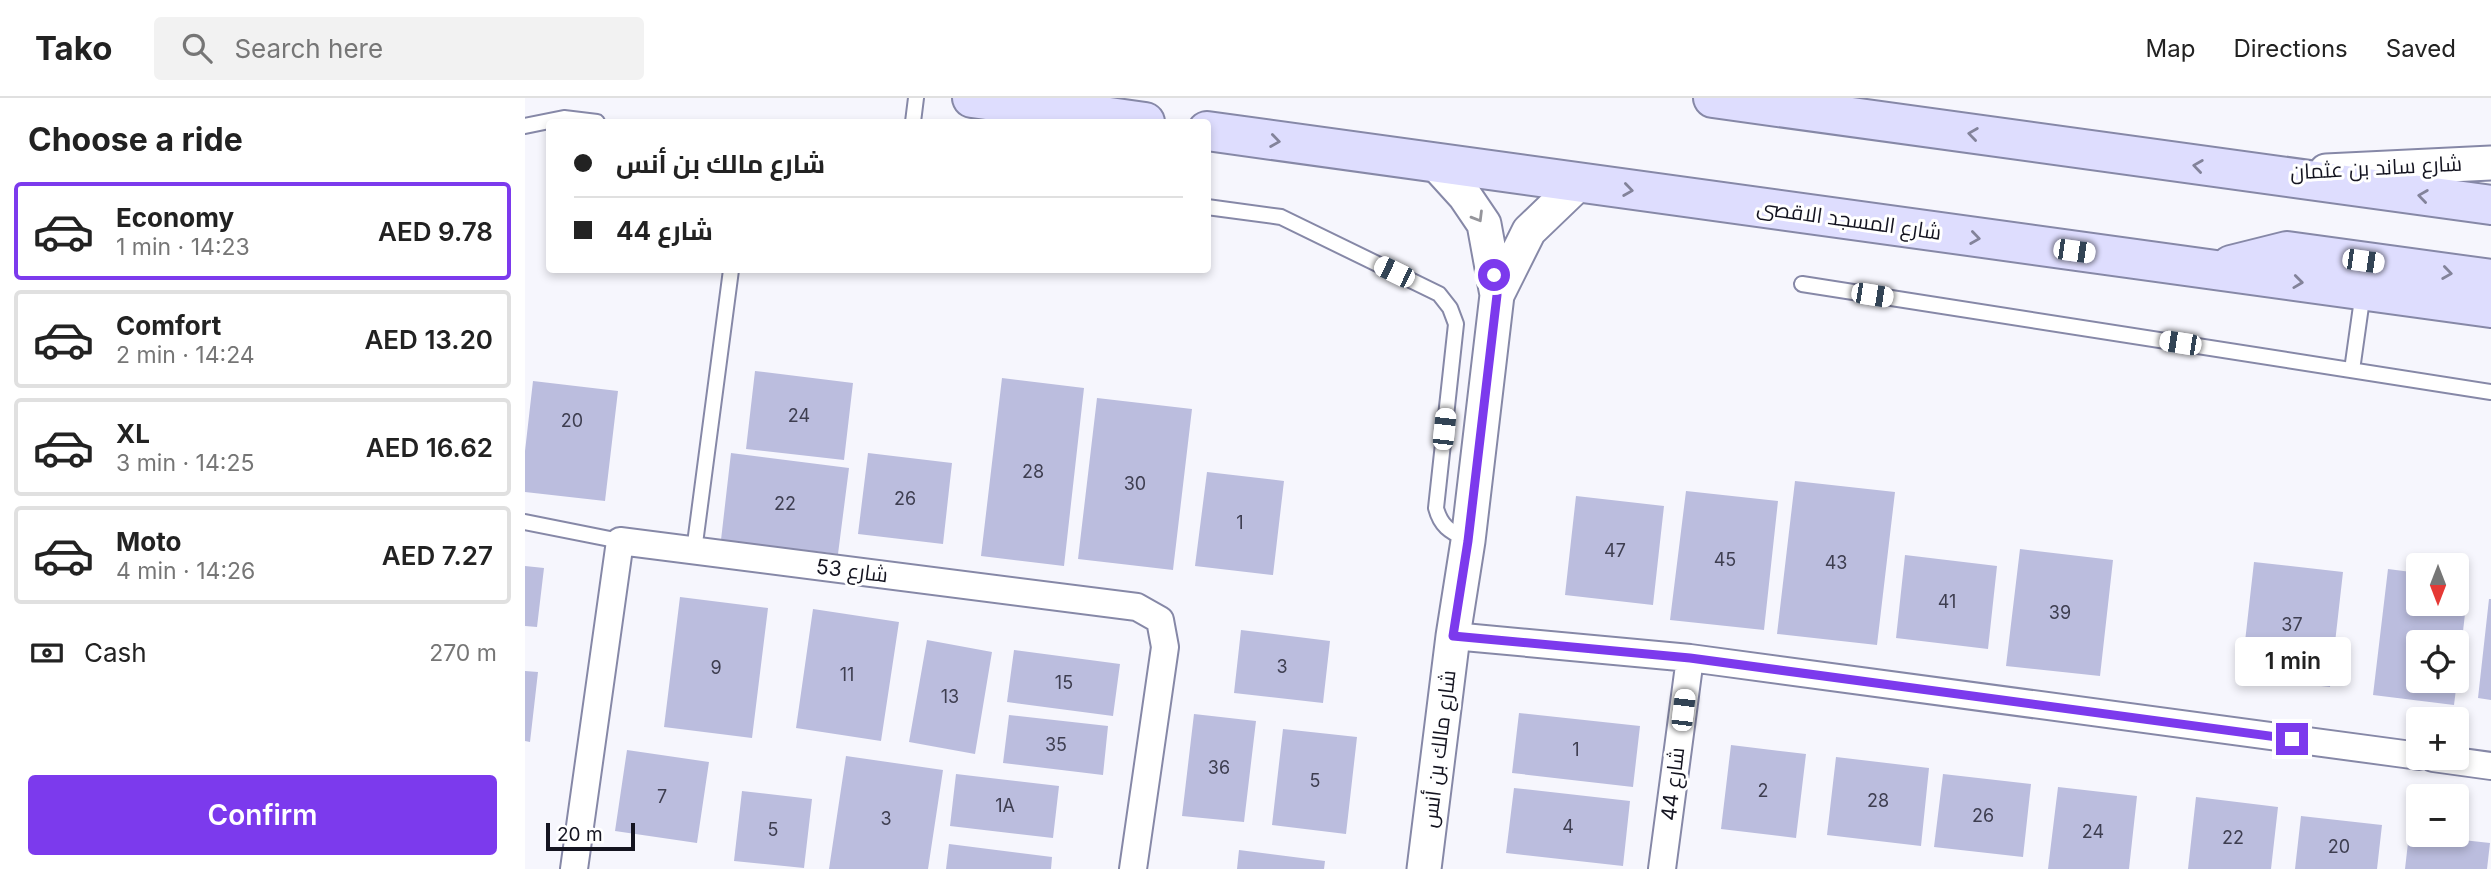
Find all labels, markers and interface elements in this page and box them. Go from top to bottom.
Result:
search box [154,17,644,80]
text: Tako [35,28,112,68]
icon: search [178,29,216,67]
text: Search here [234,33,383,64]
text: Map [2146,34,2195,63]
text: Directions [2233,34,2348,63]
text: Saved [2386,34,2456,63]
text: Choose a ride [28,120,243,159]
one-way arrow [1967,127,1978,142]
one-way arrow [1269,133,1281,148]
text: شارع مالك بن أنس [616,148,825,179]
street label: شارع ساند بن عثمان [2289,151,2463,186]
one-way arrow [2192,158,2204,173]
one-way arrow [1623,182,1634,197]
one-way arrow [2417,189,2429,204]
street label: شارع المسجد الاقصى [1755,194,1943,247]
icon: car [32,200,95,263]
text: Economy [116,202,234,233]
one-way arrow [1470,209,1483,222]
text: شارع 44 [616,215,713,246]
text: AED 9.78 [378,216,493,247]
one-way arrow [1969,230,1981,245]
text: 1 min · 14:23 [116,233,250,261]
car [2052,238,2097,264]
car [2341,248,2386,274]
car [1371,253,1418,291]
route start [1478,259,1510,291]
one-way arrow [2441,265,2453,280]
one-way arrow [2292,274,2303,289]
car [1850,281,1895,309]
icon: car [32,308,95,371]
text: Comfort [116,310,221,341]
text: AED 13.20 [364,324,493,355]
car [2158,329,2203,357]
text: 2 min · 14:24 [116,341,255,369]
house number: 24 [788,405,810,426]
car [1432,407,1457,451]
house number: 20 [561,410,583,431]
icon: car [32,416,95,479]
text: XL [116,418,150,449]
text: AED 16.62 [366,432,493,463]
text: 3 min · 14:25 [116,449,254,477]
house number: 28 [1022,461,1044,482]
house number: 30 [1124,473,1146,494]
house number: 26 [894,488,916,509]
house number: 22 [774,493,796,514]
house number: 1 [1236,512,1244,533]
icon: car [32,524,95,587]
text: Moto [116,526,181,557]
text: AED 7.27 [382,540,493,571]
house number: 47 [1604,540,1626,561]
house number: 45 [1714,549,1736,570]
house number: 43 [1825,552,1847,573]
north arrow [2406,553,2469,616]
map controls [2406,553,2469,847]
street label: شارع 53 [814,554,889,589]
text: 4 min · 14:26 [116,557,255,585]
house number: 41 [1938,591,1956,612]
house number: 39 [2049,602,2071,623]
house number: 37 [2281,614,2303,635]
button: locate [2406,630,2469,693]
icon: cash [28,634,66,672]
text: Cash [84,637,147,668]
callout: 1 min [2234,638,2350,686]
text: 270 m [429,639,497,667]
text: 1 min [2265,647,2321,675]
house number: 3 [1276,656,1288,677]
house number: 9 [710,657,722,678]
house number: 11 [840,664,854,685]
street label: شارع مالك بن أنس [1416,669,1463,829]
house number: 15 [1055,672,1073,693]
house number: 13 [941,686,959,707]
car [1671,688,1696,732]
button: + [2406,707,2469,770]
route end [2276,723,2308,755]
house number: 35 [1045,734,1067,755]
house number: 1 [1572,739,1580,760]
street label: شارع 44 [1656,746,1691,822]
house number: 36 [1208,757,1230,778]
house number: 5 [1310,770,1320,791]
button: Confirm [28,775,497,855]
house number: 2 [1758,780,1768,801]
button: − [2406,784,2469,847]
house number: 7 [657,786,667,807]
house number: 28 [1867,790,1889,811]
house number: 1A [995,795,1015,816]
house number: 26 [1972,805,1994,826]
house number: 3 [880,808,892,829]
house number: 4 [1562,816,1574,837]
house number: 5 [768,819,778,840]
scale bar [546,820,635,852]
house number: 24 [2082,821,2104,842]
text: 20 m [557,823,603,846]
house number: 22 [2222,827,2244,848]
house number: 20 [2328,836,2350,857]

